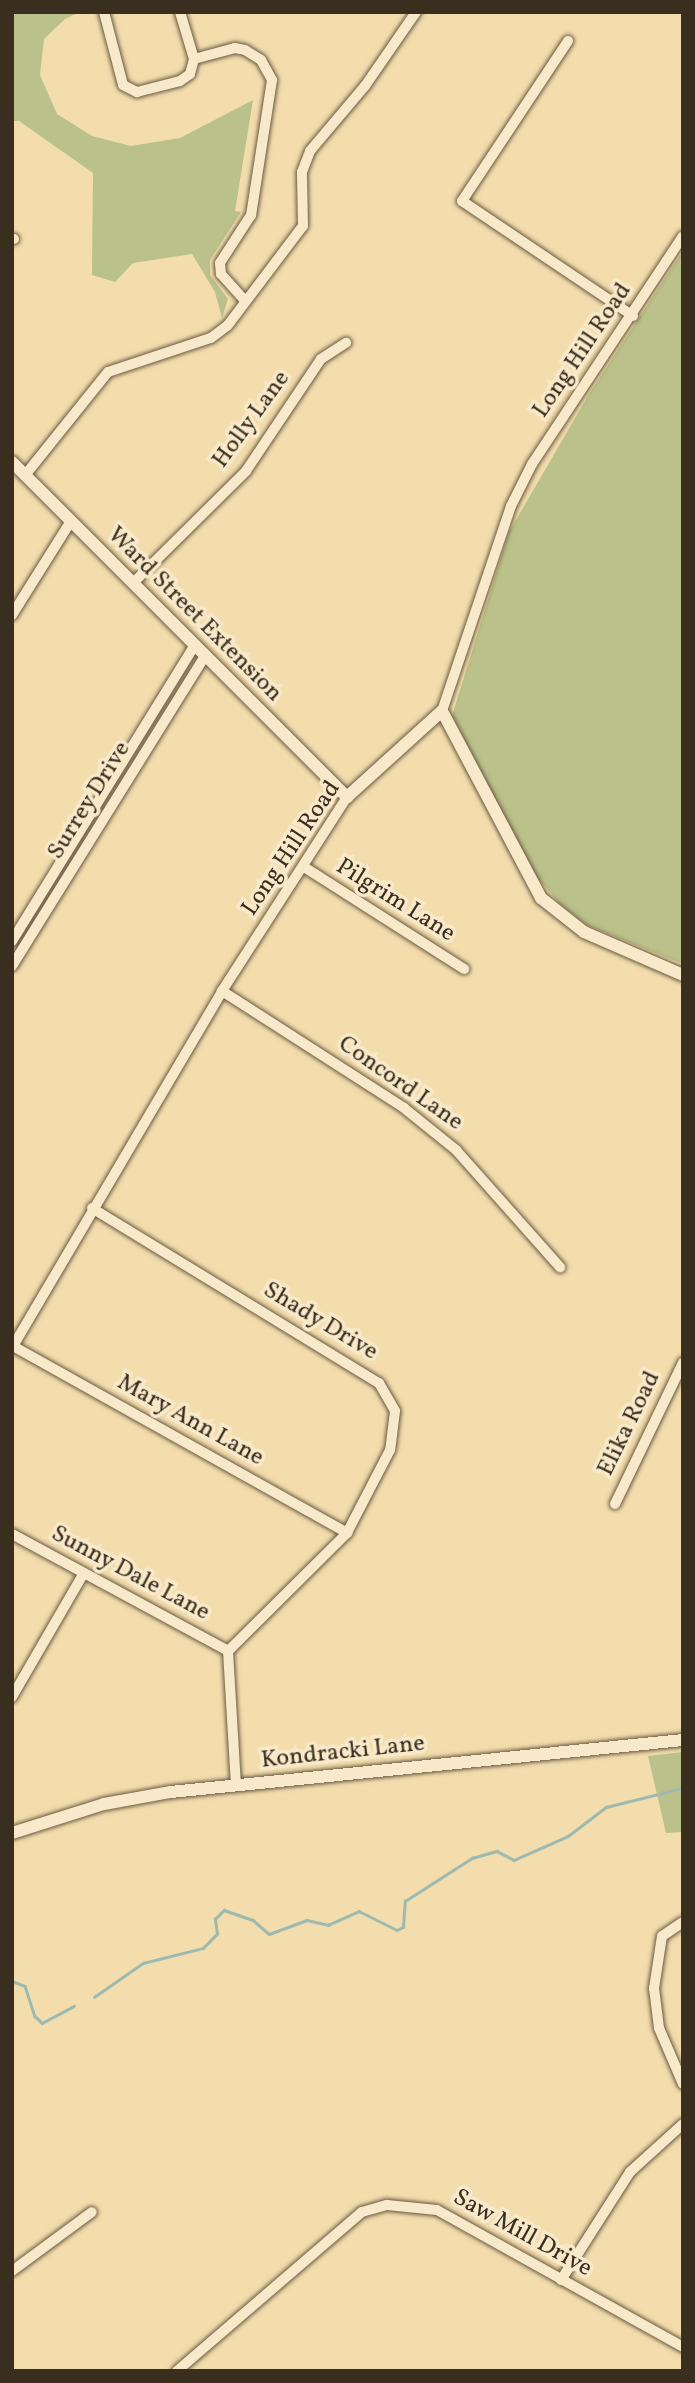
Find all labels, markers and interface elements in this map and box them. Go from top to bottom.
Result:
street label: Long Hill Road [527,278,639,424]
street label: Holly Lane [207,365,297,475]
street label: Ward Street Extension [100,521,288,709]
street label: Surrey Drive [42,736,138,866]
street label: Long Hill Road [236,776,348,922]
street label: Pilgrim Lane [330,853,460,949]
street label: Concord Lane [332,1030,468,1138]
street label: Shady Drive [257,1276,383,1368]
street label: Elika Road [592,1367,668,1481]
street label: Mary Ann Lane [111,1369,269,1473]
street label: Sunny Dale Lane [45,1520,215,1628]
street label: Kondracki Lane [260,1730,426,1776]
street label: Saw Mill Drive [447,2184,597,2284]

